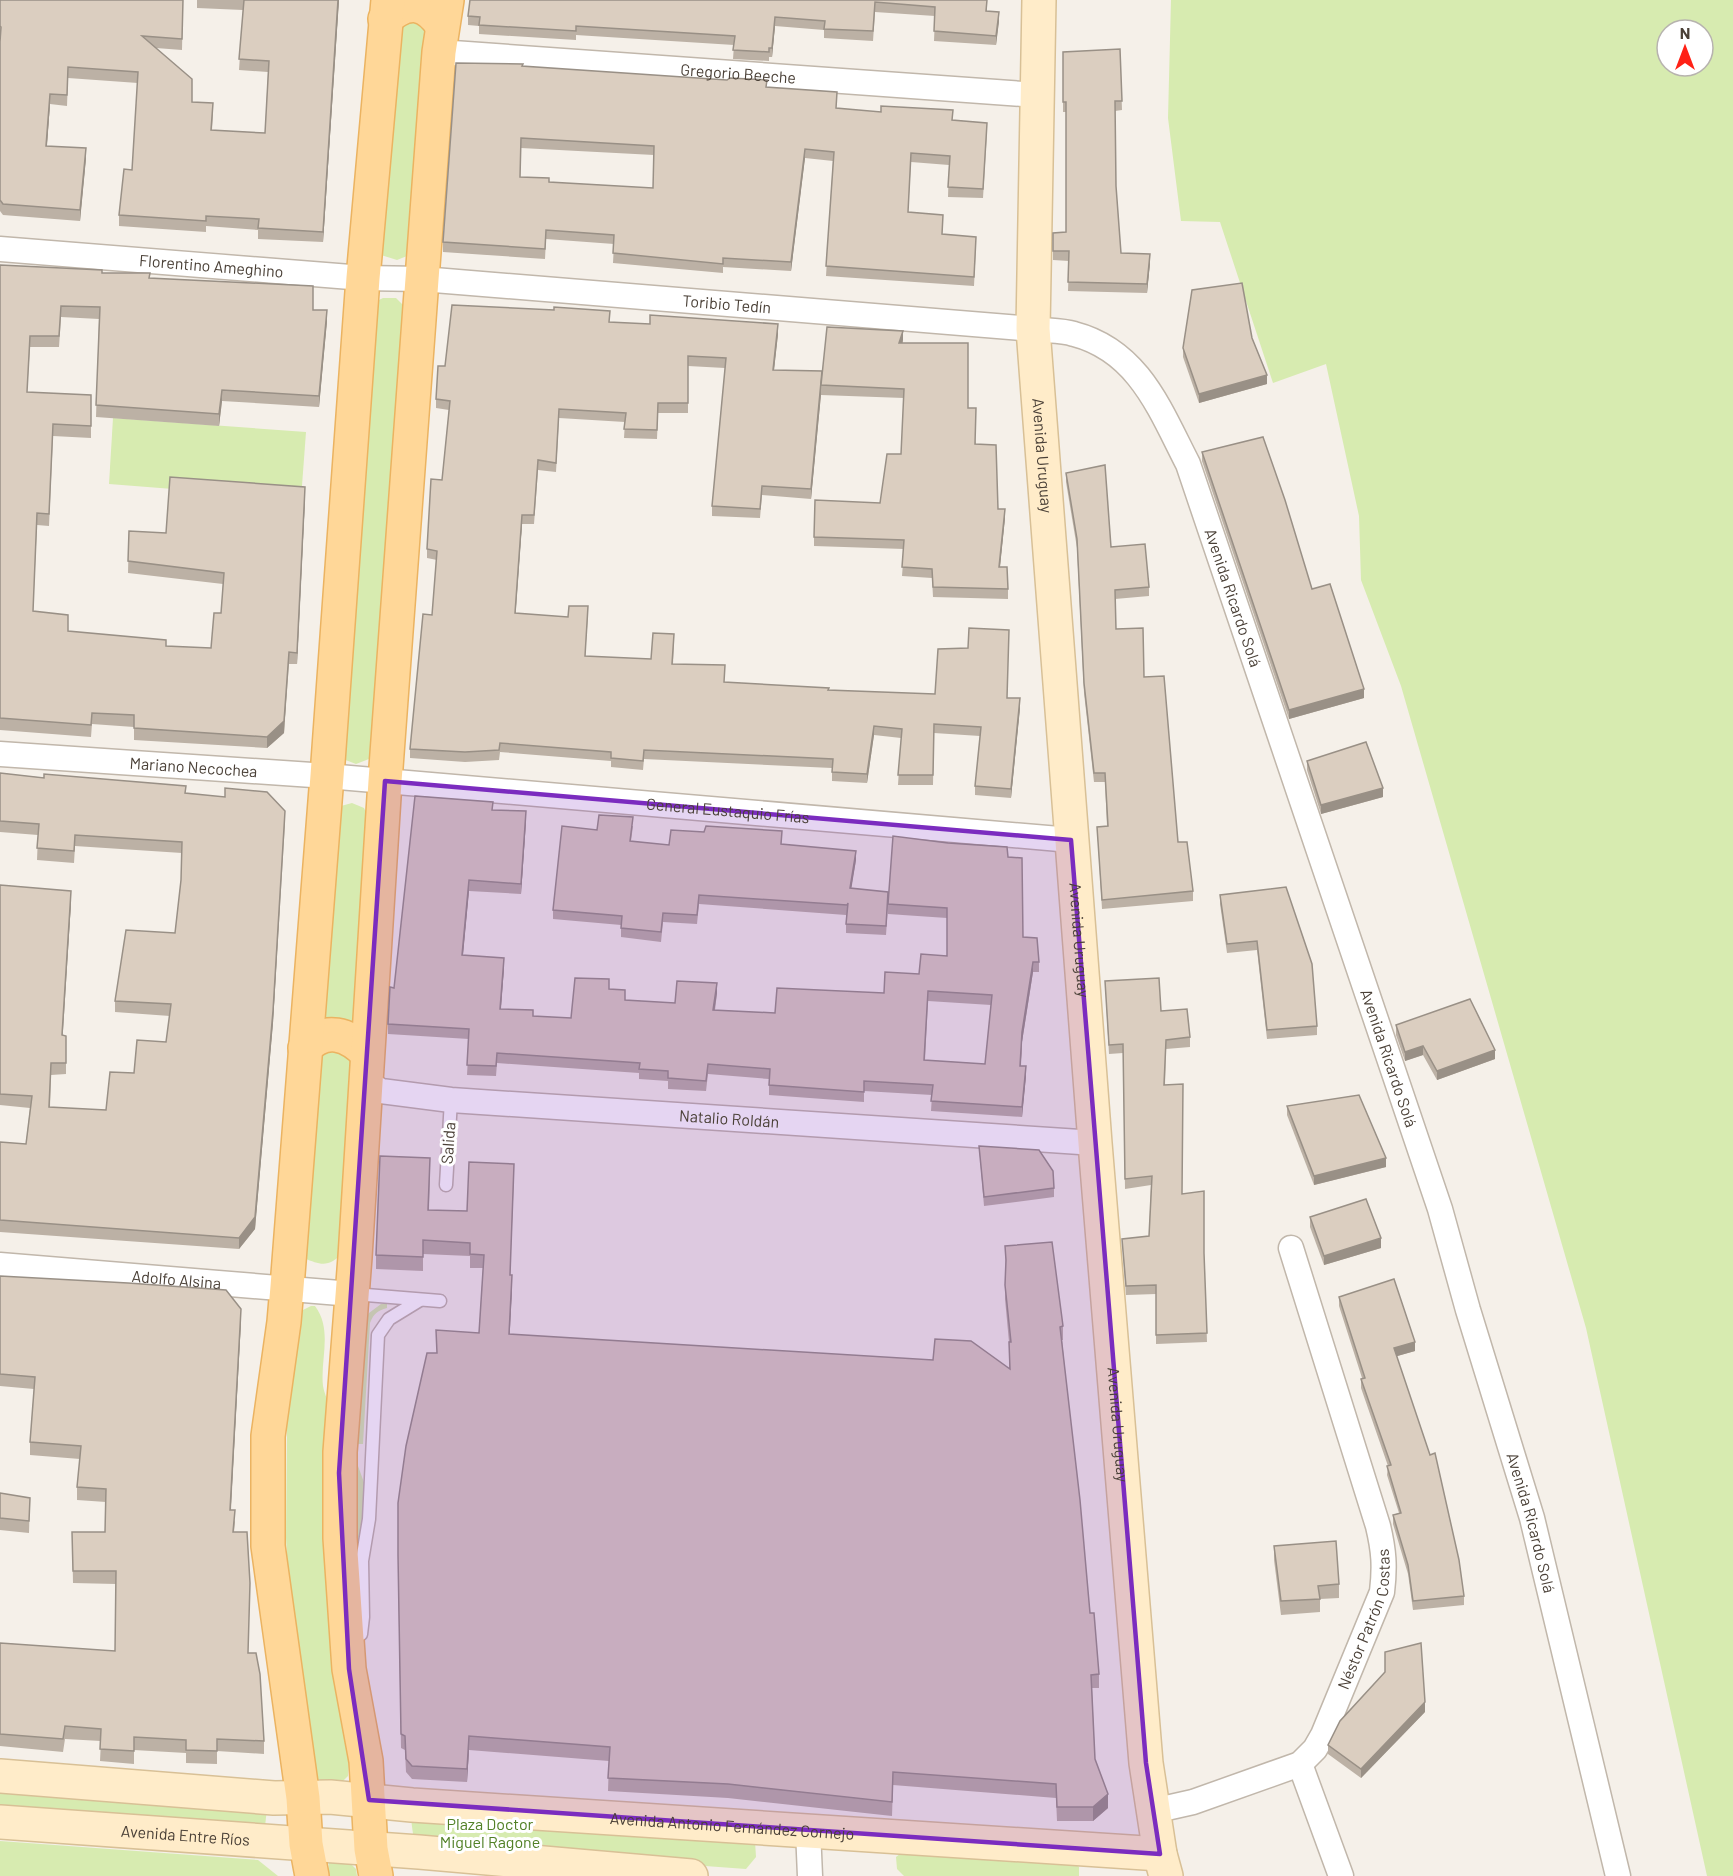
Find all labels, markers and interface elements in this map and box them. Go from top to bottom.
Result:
north arrow [1655,18,1715,78]
text: N [1680,23,1690,42]
street label: Gregorio Beeche [680,59,797,87]
street label: Florentino Ameghino [138,250,284,281]
street label: Toribio Tedín [682,290,772,317]
street label: Avenida Uruguay [1029,397,1057,514]
street label: Avenida Ricardo Solá [1202,526,1266,669]
street label: Mariano Necochea [129,753,258,780]
street label: General Eustaquio Frías [645,793,810,826]
street label: Avenida Uruguay [1066,882,1094,999]
street label: Avenida Ricardo Solá [1357,986,1422,1130]
street label: Natalio Roldán [678,1105,780,1131]
street label: Salida [437,1121,458,1165]
street label: Adolfo Alsina [131,1266,222,1292]
street label: Avenida Uruguay [1104,1366,1133,1483]
street label: Avenida Ricardo Solá [1503,1450,1560,1595]
street label: Néstor Patrón Costas [1333,1548,1393,1692]
street label: Avenida Antonio Fernández Cornejo [609,1808,855,1843]
park label: Plaza Doctor Miguel Ragone [440,1814,540,1851]
street label: Avenida Entre Ríos [120,1821,251,1849]

